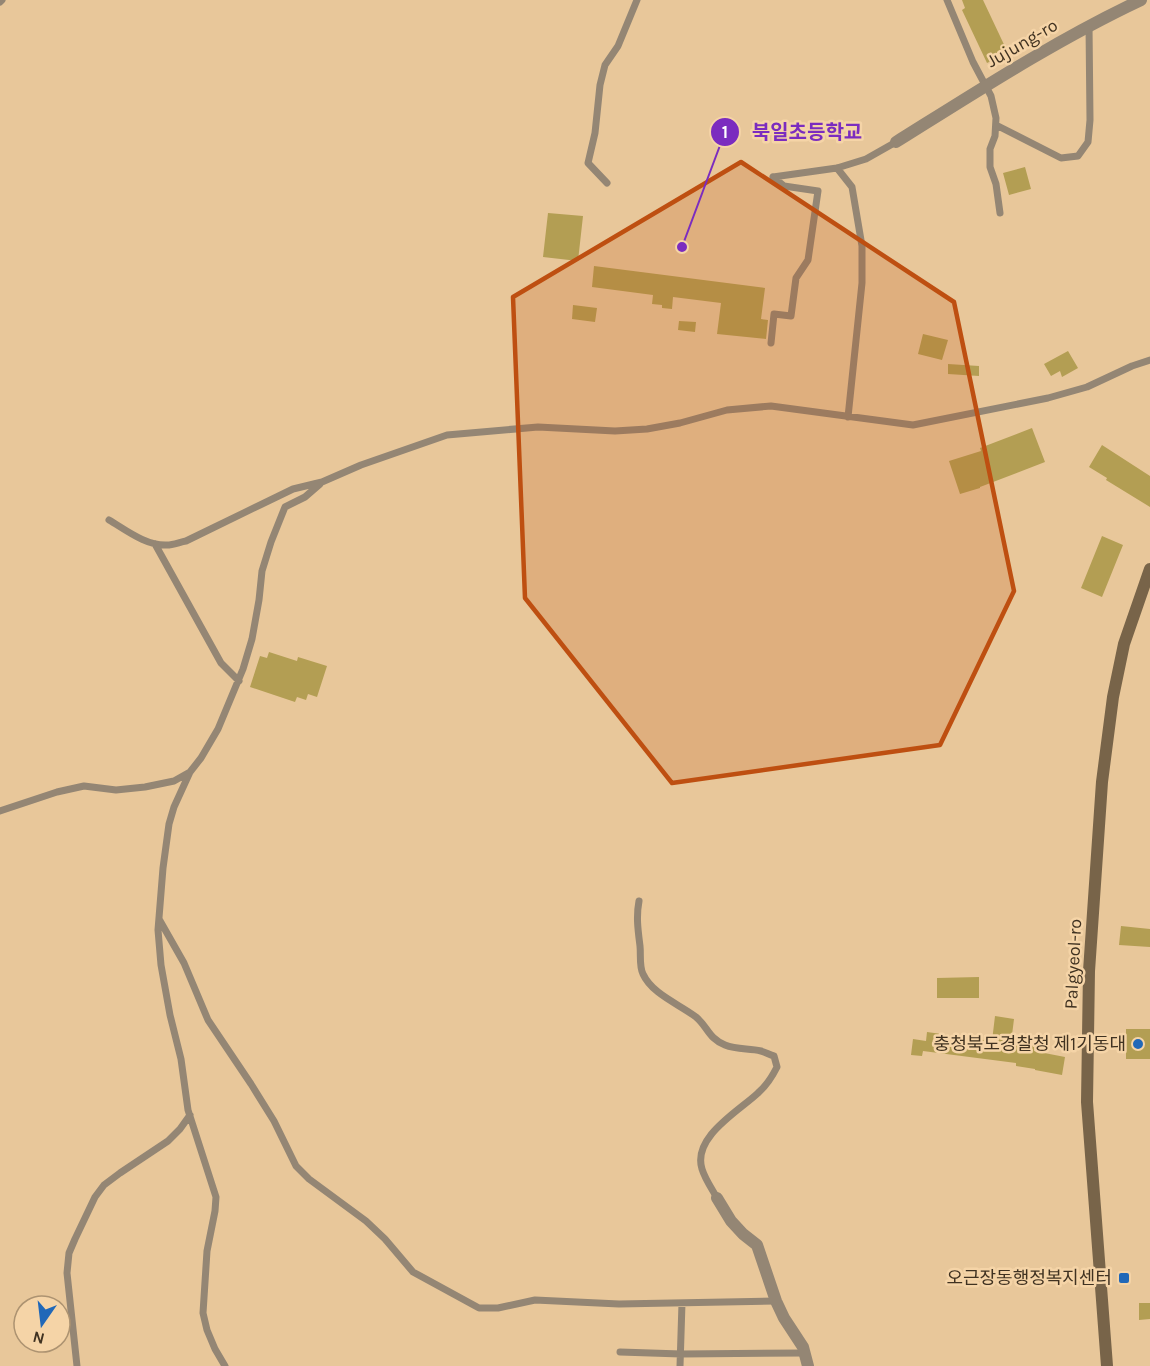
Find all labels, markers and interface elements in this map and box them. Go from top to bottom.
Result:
street label: Jujung-ro [983,14,1061,72]
callout: 북일초등학교 [710,113,875,151]
text: 1 [722,121,728,143]
text: 북일초등학교 [752,121,862,144]
street label: Palgyeol-ro [1060,918,1086,1010]
place label: 충청북도경찰청 제1기동대 [934,1033,1126,1055]
marker: 충청북도경찰청 제1기동대 [1131,1037,1145,1051]
place label: 오근장동행정복지센터 [946,1267,1112,1289]
marker: 오근장동행정복지센터 [1117,1271,1131,1285]
north arrow [12,1294,72,1354]
text: N [31,1327,46,1349]

